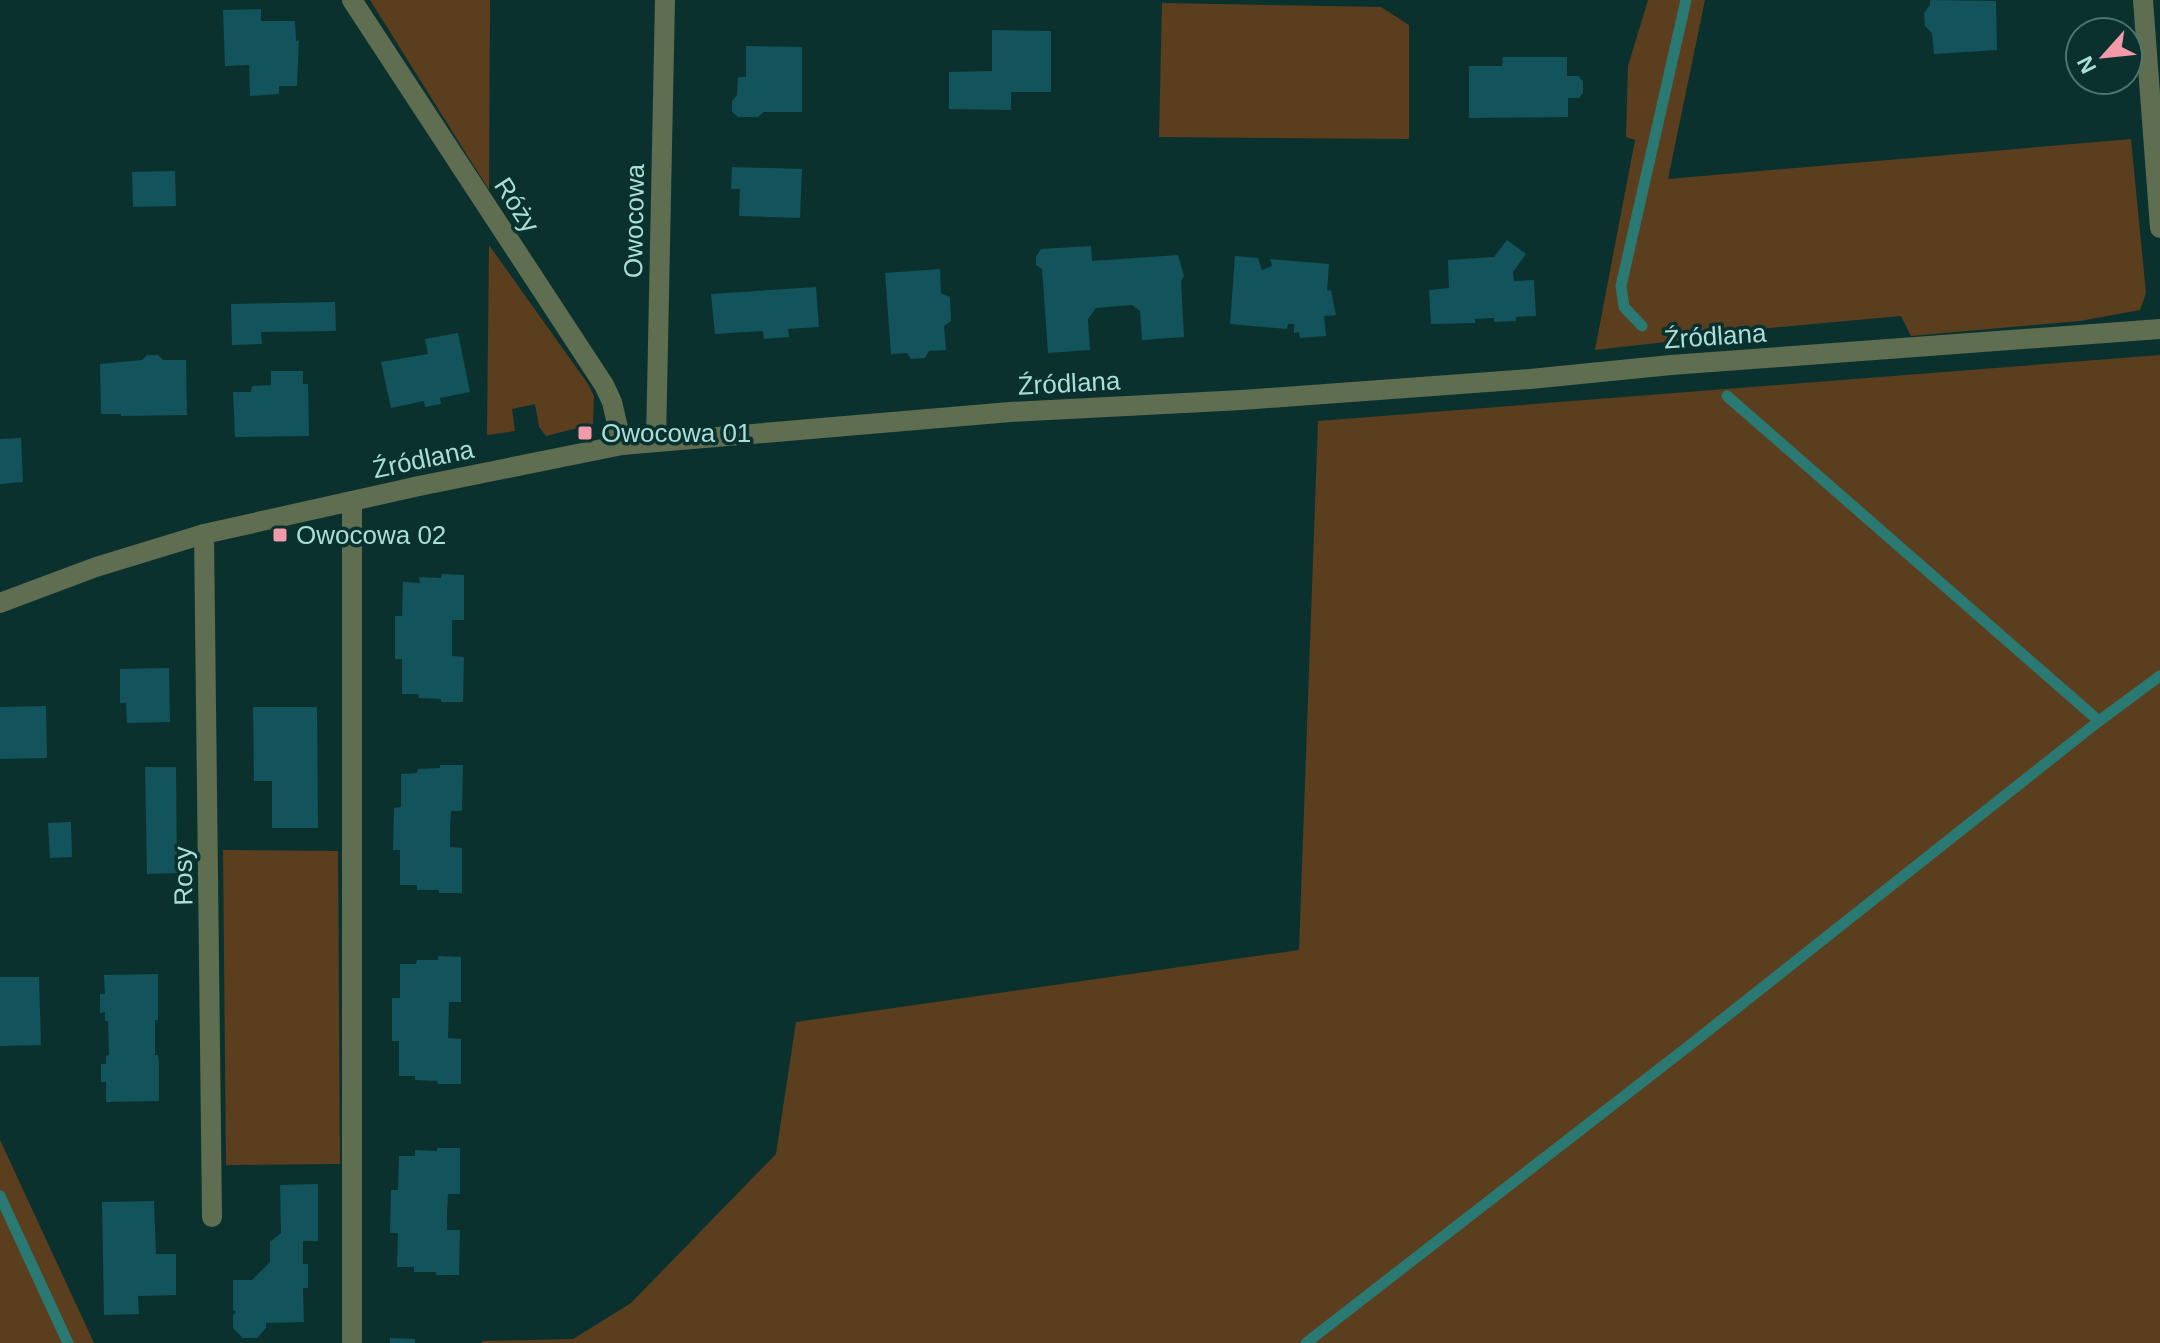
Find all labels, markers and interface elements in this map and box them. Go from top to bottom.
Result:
north arrow [2064,16,2144,96]
text: N [2072,52,2101,78]
street label: Owocowa [618,163,650,278]
street label: Róży [488,172,546,238]
street label: Źródlana [1663,317,1768,355]
street label: Źródlana [1017,365,1122,401]
place label: Owocowa 01 [601,418,751,448]
marker: Owocowa 01 [576,424,594,442]
street label: Źródlana [370,434,477,484]
place label: Owocowa 02 [296,520,446,550]
marker: Owocowa 02 [271,526,289,544]
street label: Rosy [167,846,199,906]

